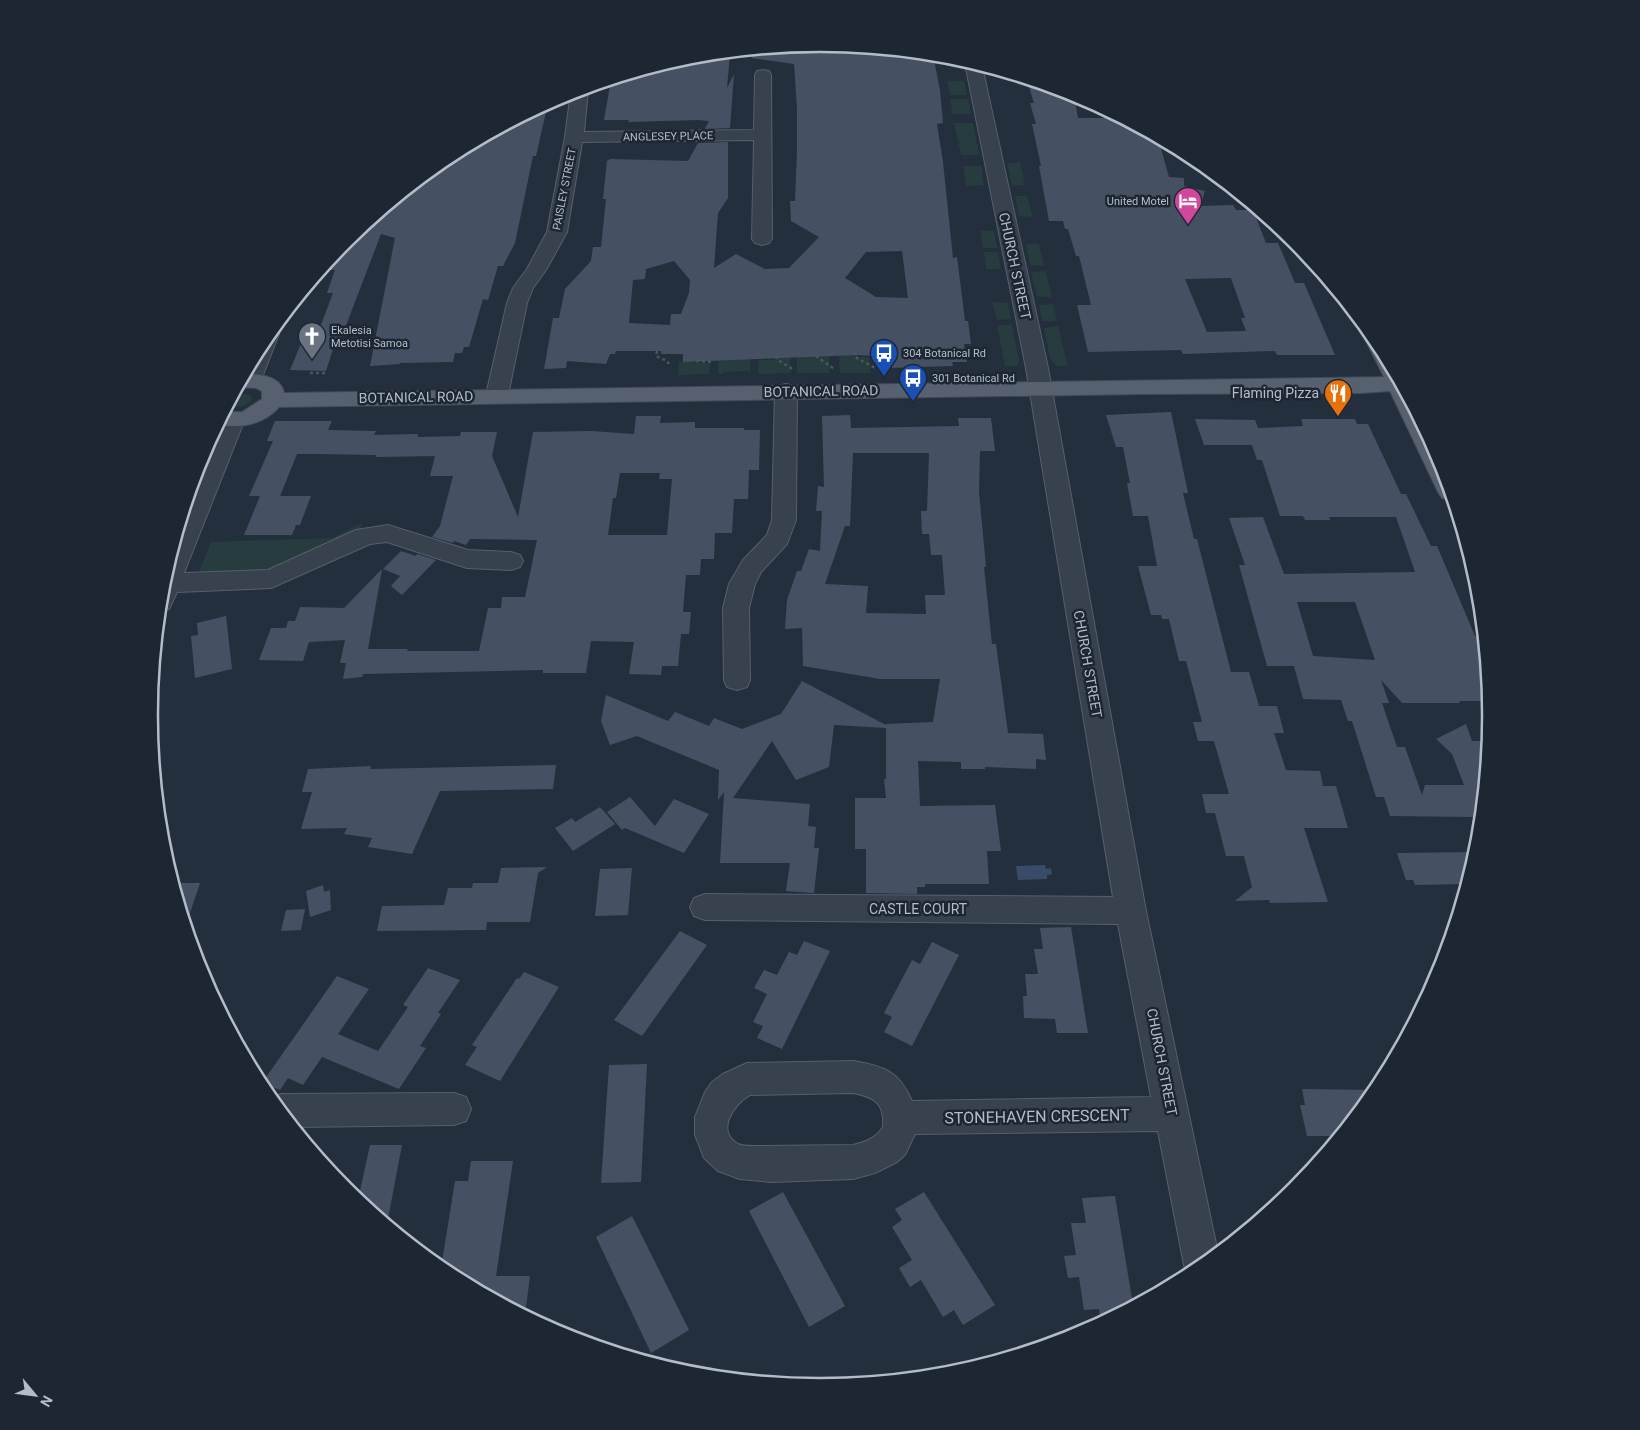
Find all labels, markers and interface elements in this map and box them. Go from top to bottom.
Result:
street label: ANGLESEY PLACE [623,129,713,144]
street label: PAISLEY STREET [550,146,579,231]
hotel icon: United Motel [1173,186,1203,225]
place label: United Motel [1107,195,1169,208]
street label: CHURCH STREET [996,211,1034,322]
church icon: Ekalesia Metotisi Samoa [297,321,327,360]
place label: Ekalesia Metotisi Samoa [331,324,408,350]
bus stop icon: 304 Botanical Rd [869,338,899,377]
place label: 304 Botanical Rd [903,347,986,360]
bus stop icon: 301 Botanical Rd [898,363,928,402]
place label: 301 Botanical Rd [932,372,1015,385]
restaurant icon: Flaming Pizza [1323,378,1353,417]
street label: BOTANICAL ROAD [764,382,878,400]
place label: Flaming Pizza [1232,385,1319,401]
street label: BOTANICAL ROAD [359,388,473,406]
street label: CHURCH STREET [1071,609,1105,720]
street label: CASTLE COURT [869,901,968,917]
street label: CHURCH STREET [1144,1007,1180,1118]
street label: STONEHAVEN CRESCENT [944,1105,1130,1128]
north arrow [10,1370,60,1420]
text: N [37,1393,56,1410]

